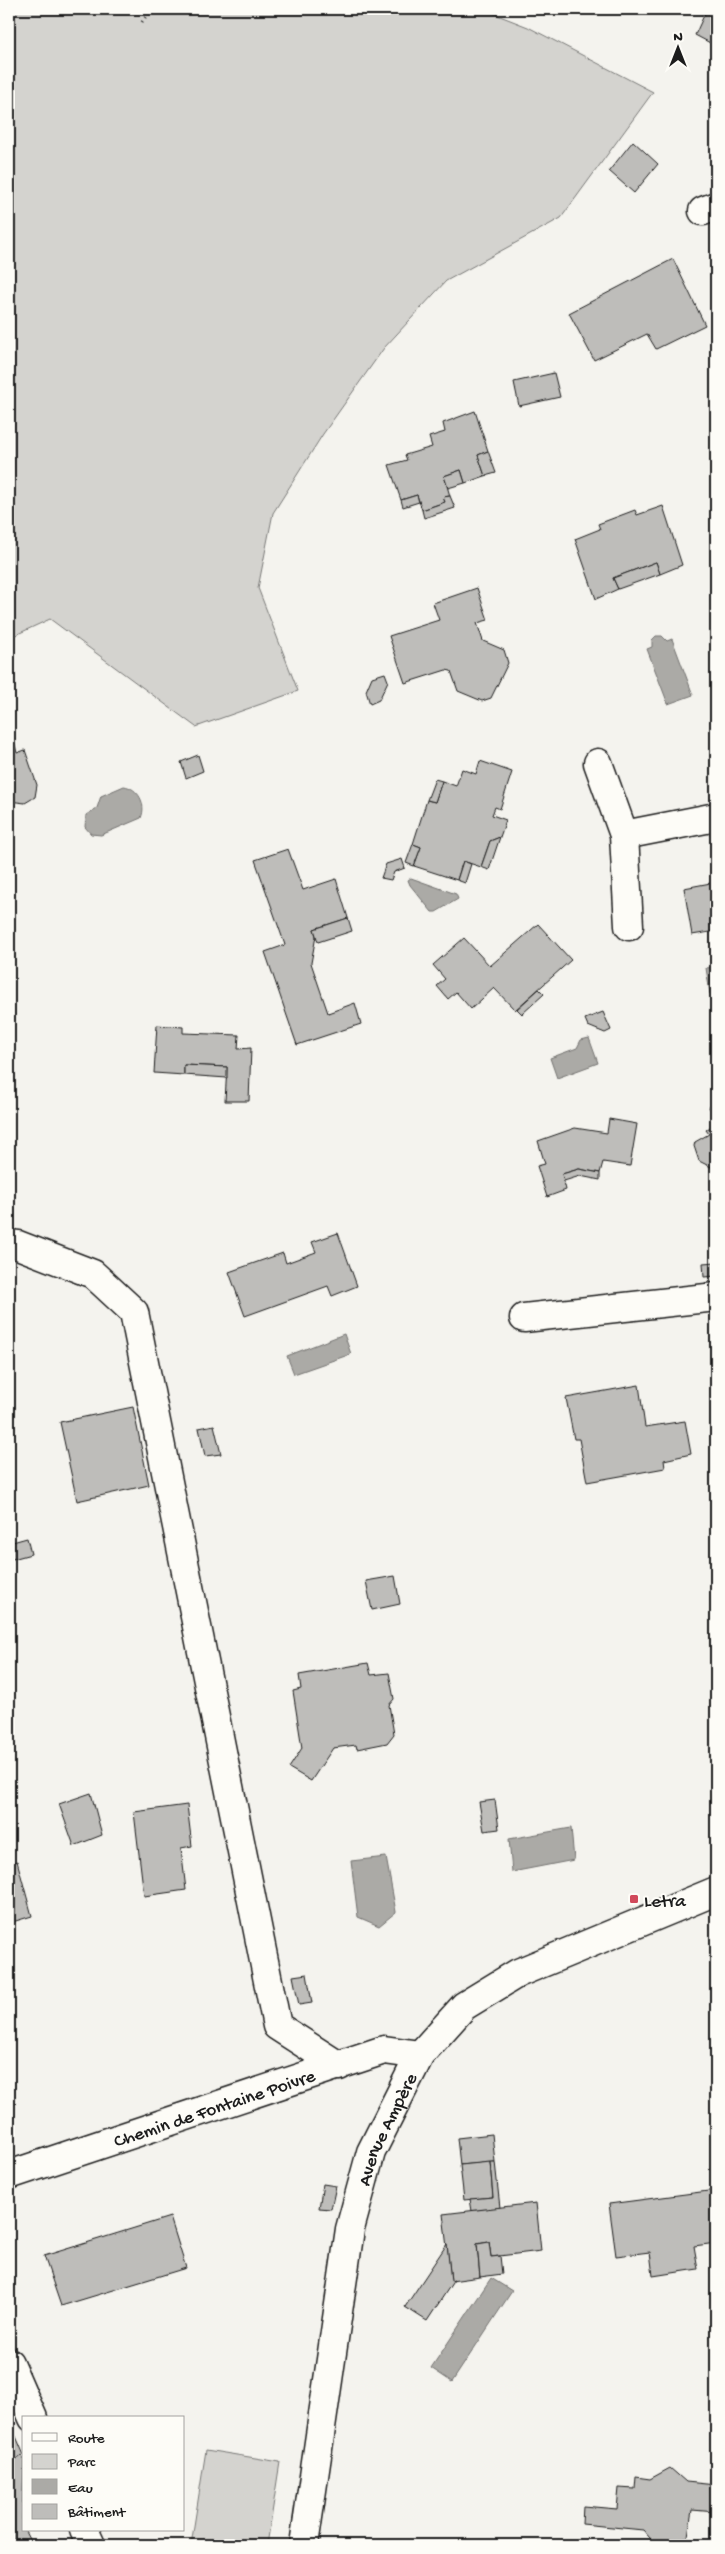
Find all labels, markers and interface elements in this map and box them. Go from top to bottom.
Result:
north arrow [652,22,702,72]
text: N [673,29,683,46]
place label: Letra [644,1891,687,1914]
marker: Letra [628,1893,640,1905]
street label: Chemin de Fontaine Poivre [111,2066,319,2154]
street label: Avenue Ampère [354,2070,424,2189]
legend [22,2416,185,2532]
text: Route [68,2430,105,2448]
text: Parc [67,2454,96,2472]
text: Eau [68,2480,93,2498]
text: Bâtiment [67,2504,127,2522]

